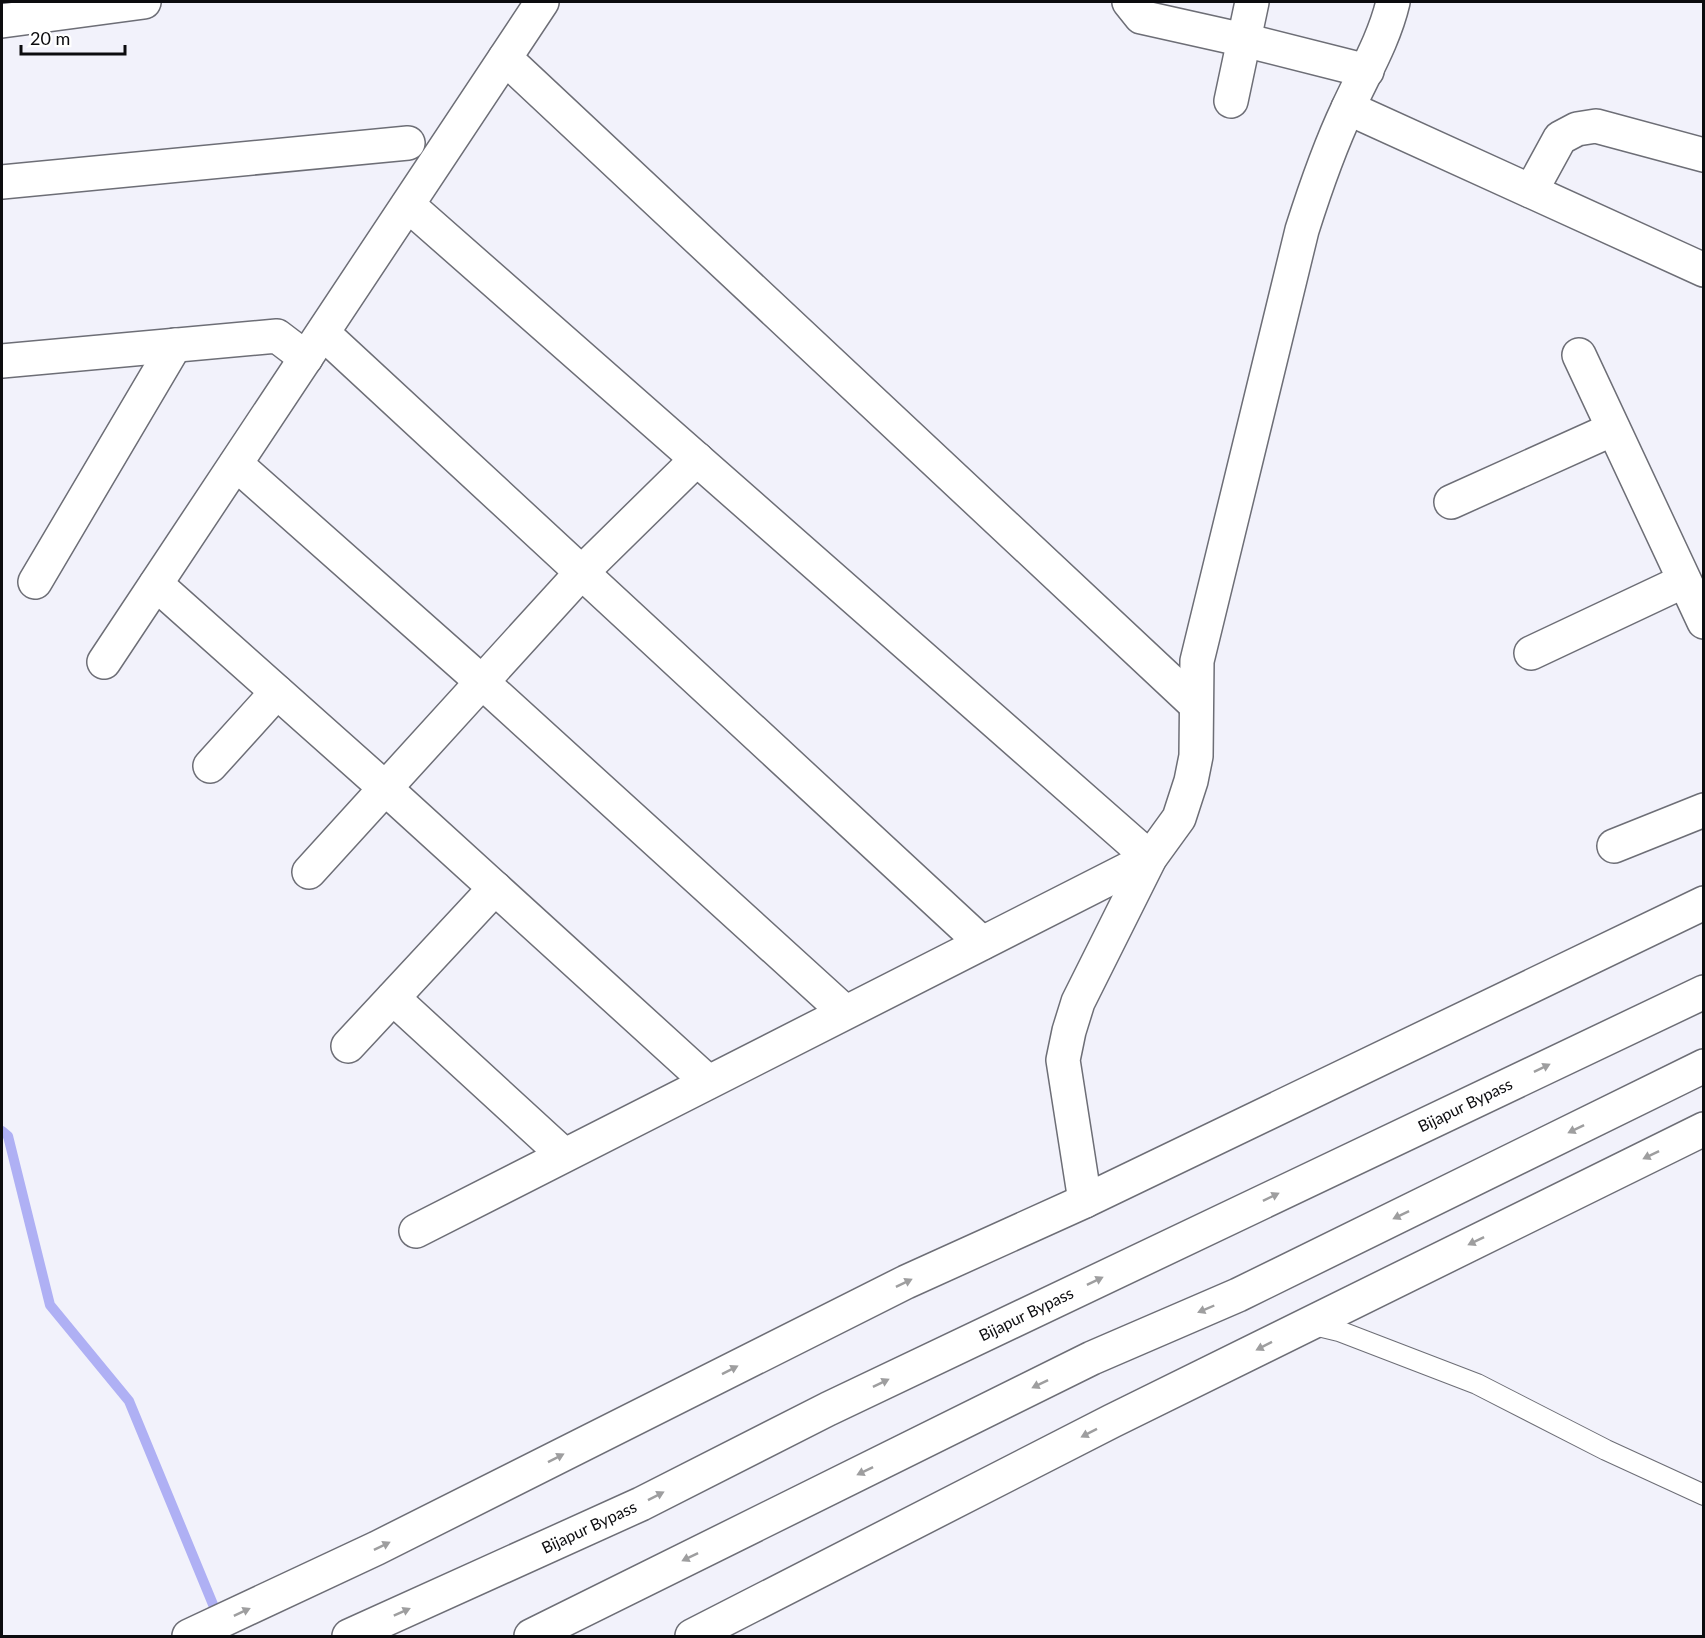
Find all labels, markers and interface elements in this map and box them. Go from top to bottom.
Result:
scale bar [21,18,124,56]
text: 20 m [30,27,70,49]
one-way arrow [1533,1063,1550,1072]
street label: Bijapur Bypass [1415,1074,1515,1136]
one-way arrow [1567,1124,1584,1133]
one-way arrow [1642,1150,1660,1160]
one-way arrow [1263,1193,1280,1202]
one-way arrow [1392,1210,1409,1220]
one-way arrow [1467,1236,1484,1246]
one-way arrow [1087,1277,1104,1286]
one-way arrow [896,1278,913,1287]
street label: Bijapur Bypass [976,1283,1076,1345]
one-way arrow [1197,1304,1215,1314]
one-way arrow [1255,1341,1272,1351]
one-way arrow [721,1366,739,1376]
one-way arrow [873,1379,890,1388]
one-way arrow [1031,1379,1048,1389]
one-way arrow [1080,1428,1097,1438]
one-way arrow [548,1453,565,1463]
one-way arrow [857,1466,874,1475]
one-way arrow [648,1491,665,1501]
street label: Bijapur Bypass [538,1496,639,1557]
one-way arrow [373,1541,390,1551]
one-way arrow [682,1553,699,1562]
one-way arrow [233,1607,250,1616]
one-way arrow [394,1608,411,1617]

